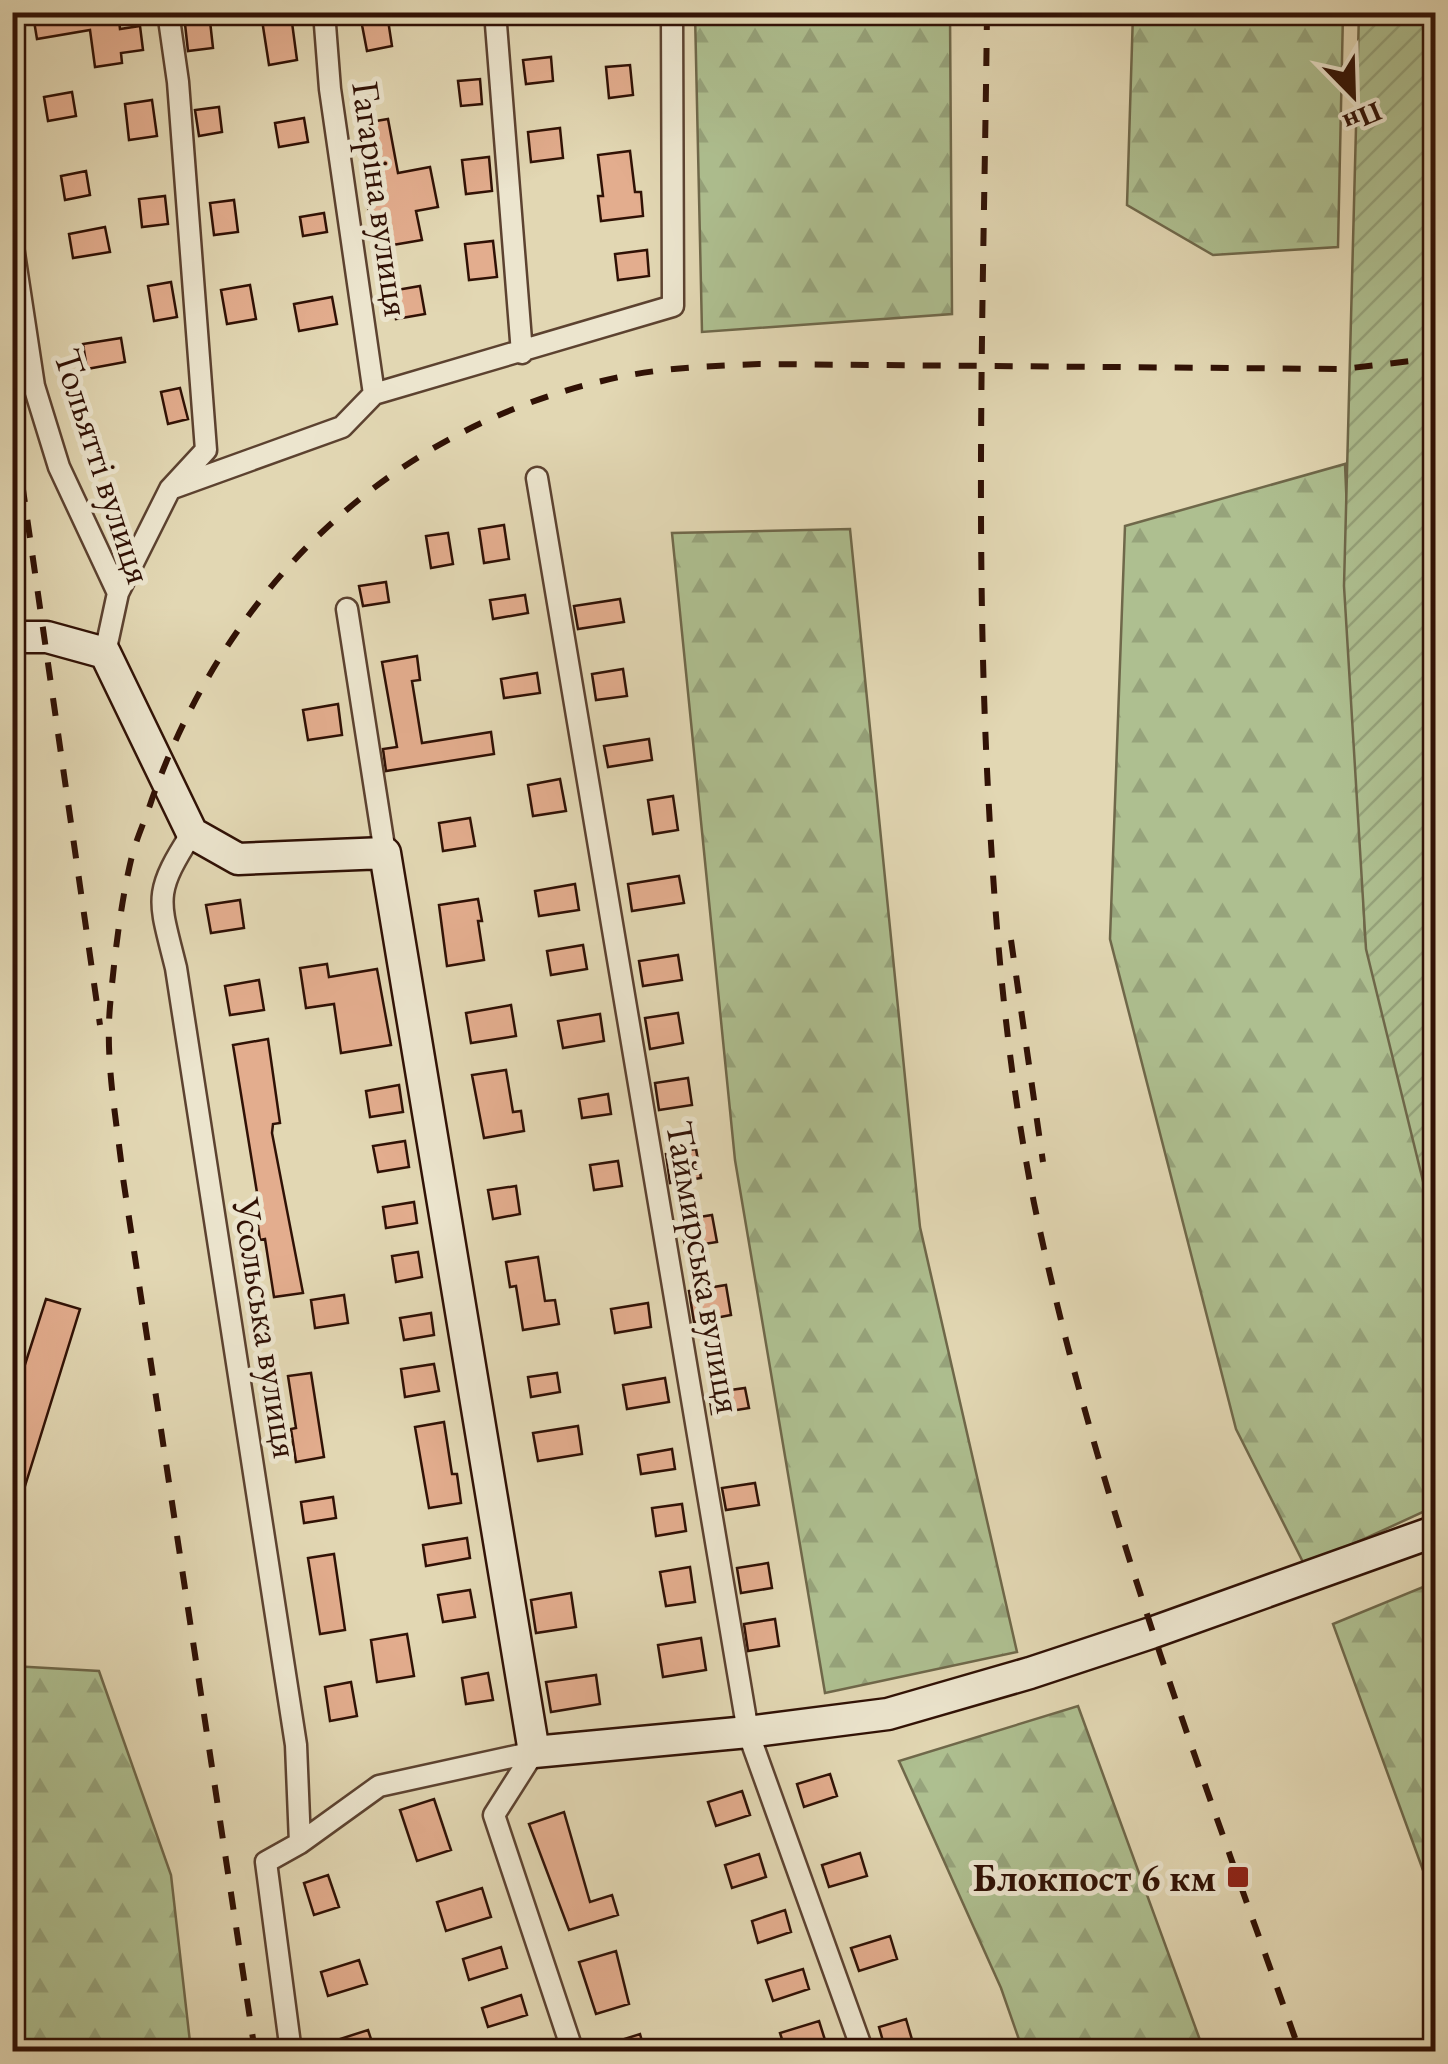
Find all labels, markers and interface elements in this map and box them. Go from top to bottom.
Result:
north arrow [1303,45,1403,145]
street label: Гагаріна вулиця [341,78,423,320]
text: Пн [1338,94,1387,142]
street label: Тольятті вулиця [43,342,165,590]
street label: Таймирська вулиця [655,1117,755,1417]
street label: Усольська вулиця [222,1193,312,1462]
place label: Блокпост 6 км [973,1853,1216,1902]
marker: Блокпост 6 км [1225,1864,1251,1890]

